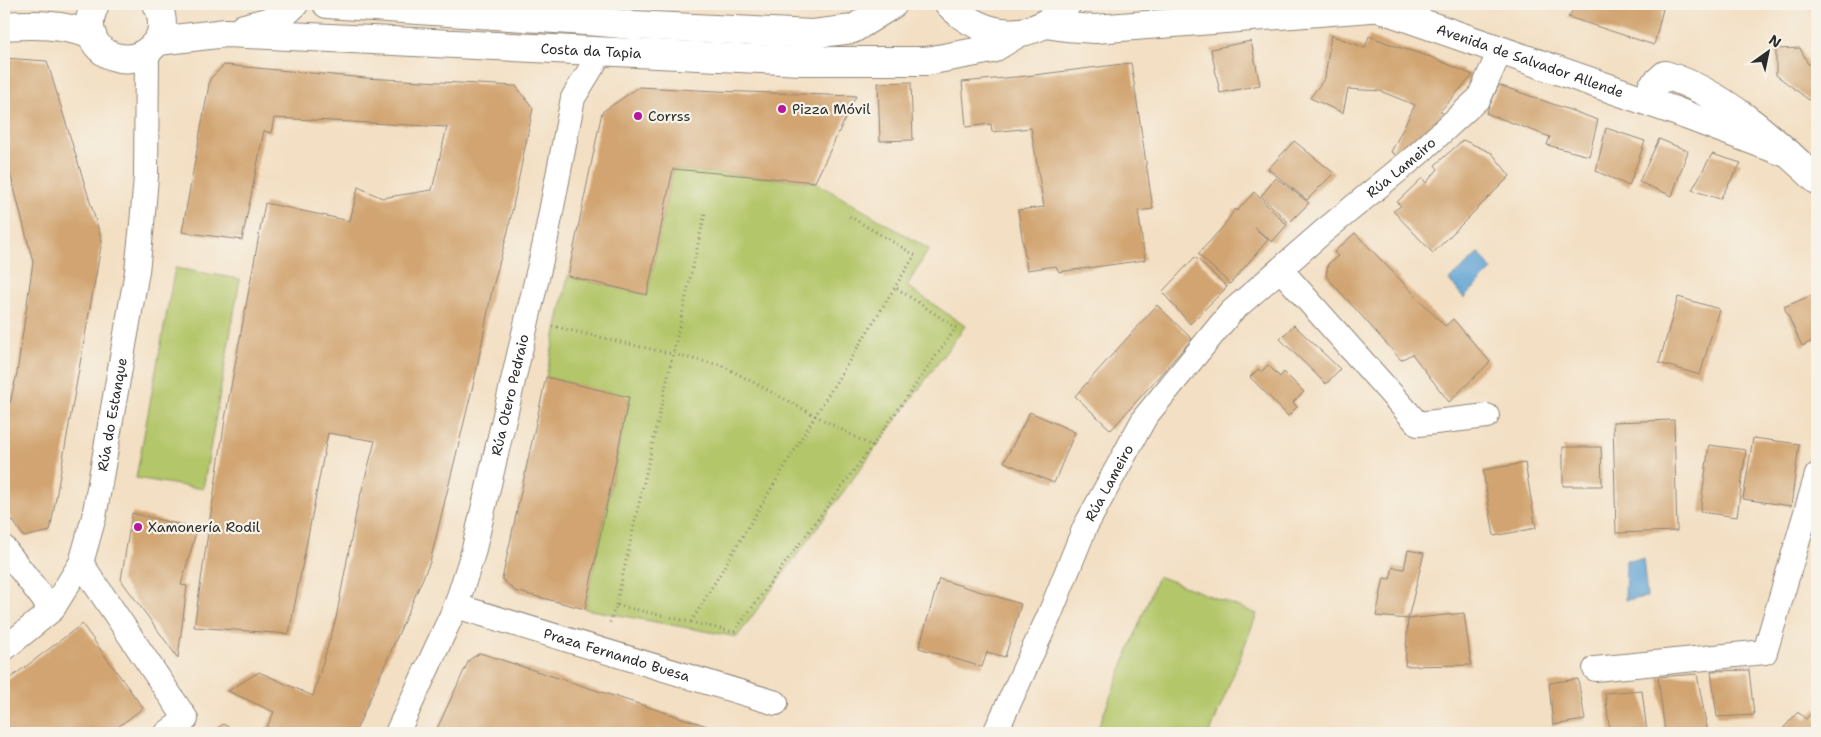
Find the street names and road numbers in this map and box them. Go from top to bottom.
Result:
street label: Avenida de Salvador Allende [1434,20,1626,101]
street label: Costa da Tapia [540,39,642,62]
street label: Rúa Lameiro [1363,133,1439,202]
street label: Rúa Otero Pedraio [487,332,533,457]
street label: Rúa do Estanque [93,356,131,473]
street label: Rúa Lameiro [1081,441,1137,525]
street label: Praza Fernando Buesa [541,624,692,685]

